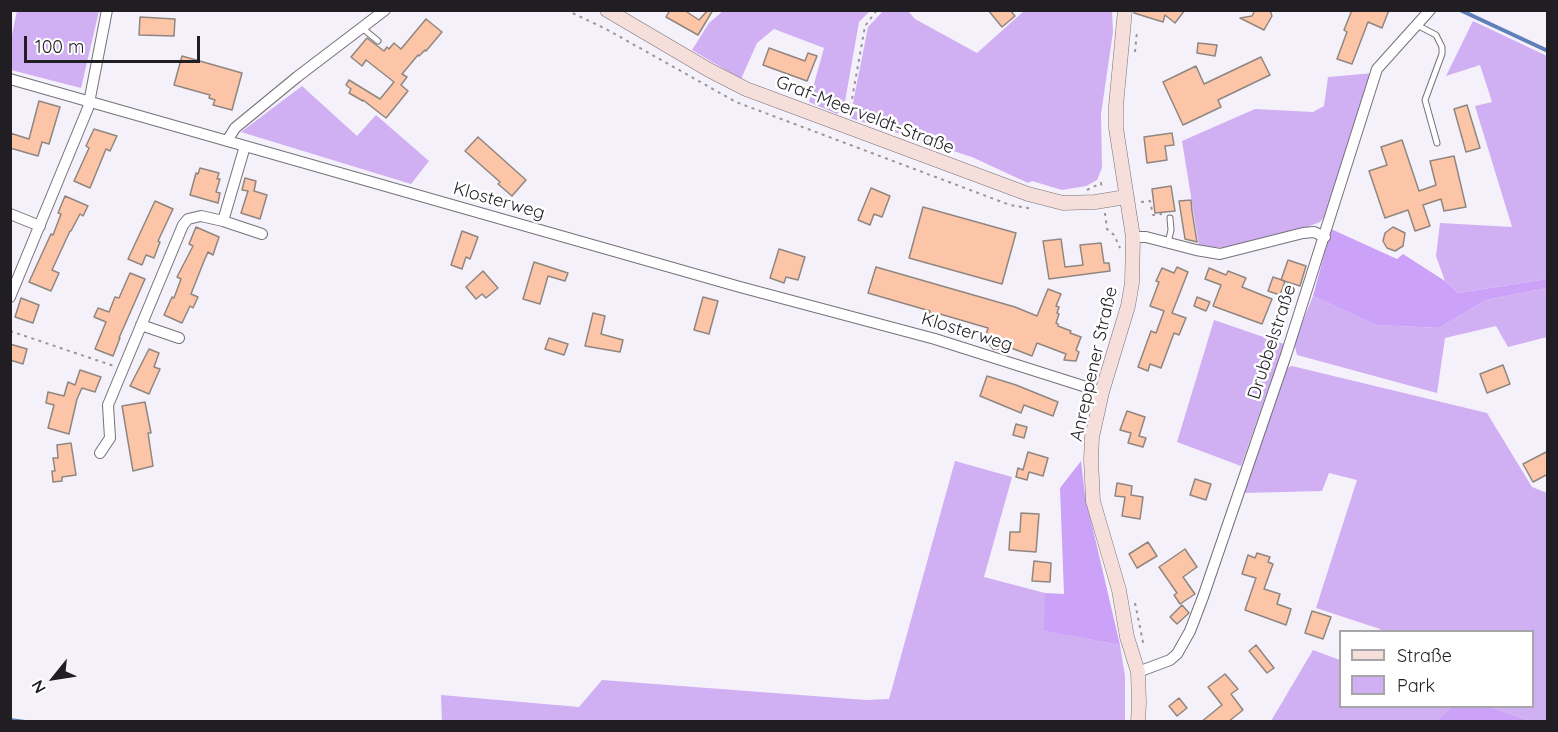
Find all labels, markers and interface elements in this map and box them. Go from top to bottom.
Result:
scale bar [27,24,202,62]
text: 100 m [35,35,84,58]
street label: Graf-Meerveldt-Straße [773,71,957,159]
street label: Klosterweg [451,178,547,224]
street label: Drubbelstraße [1243,282,1301,402]
street label: Anreppener Straße [1066,285,1122,443]
street label: Klosterweg [919,308,1015,356]
legend [1339,630,1534,708]
text: Straße [1397,644,1452,667]
north arrow [24,648,84,708]
text: Park [1397,674,1435,697]
text: N [27,677,50,697]

